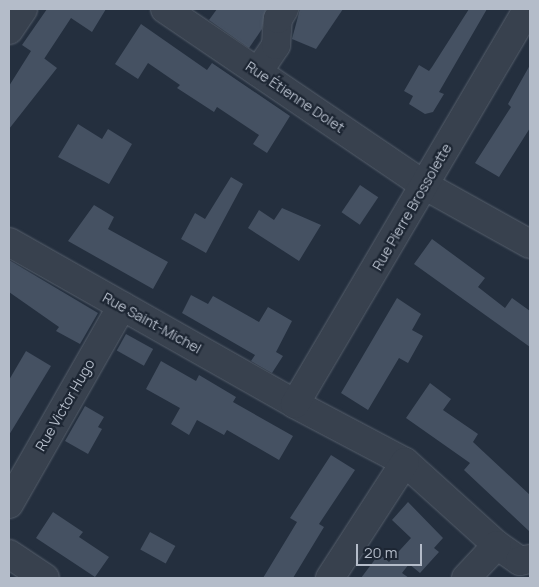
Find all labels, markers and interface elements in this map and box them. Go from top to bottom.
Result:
street label: Rue Étienne Dolet [243,58,347,136]
street label: Rue Pierre Brossolette [369,141,455,273]
street label: Rue Saint-Michel [100,289,204,357]
street label: Rue Victor Hugo [32,356,98,454]
scale bar [359,534,425,566]
text: 20 m [364,542,397,563]

